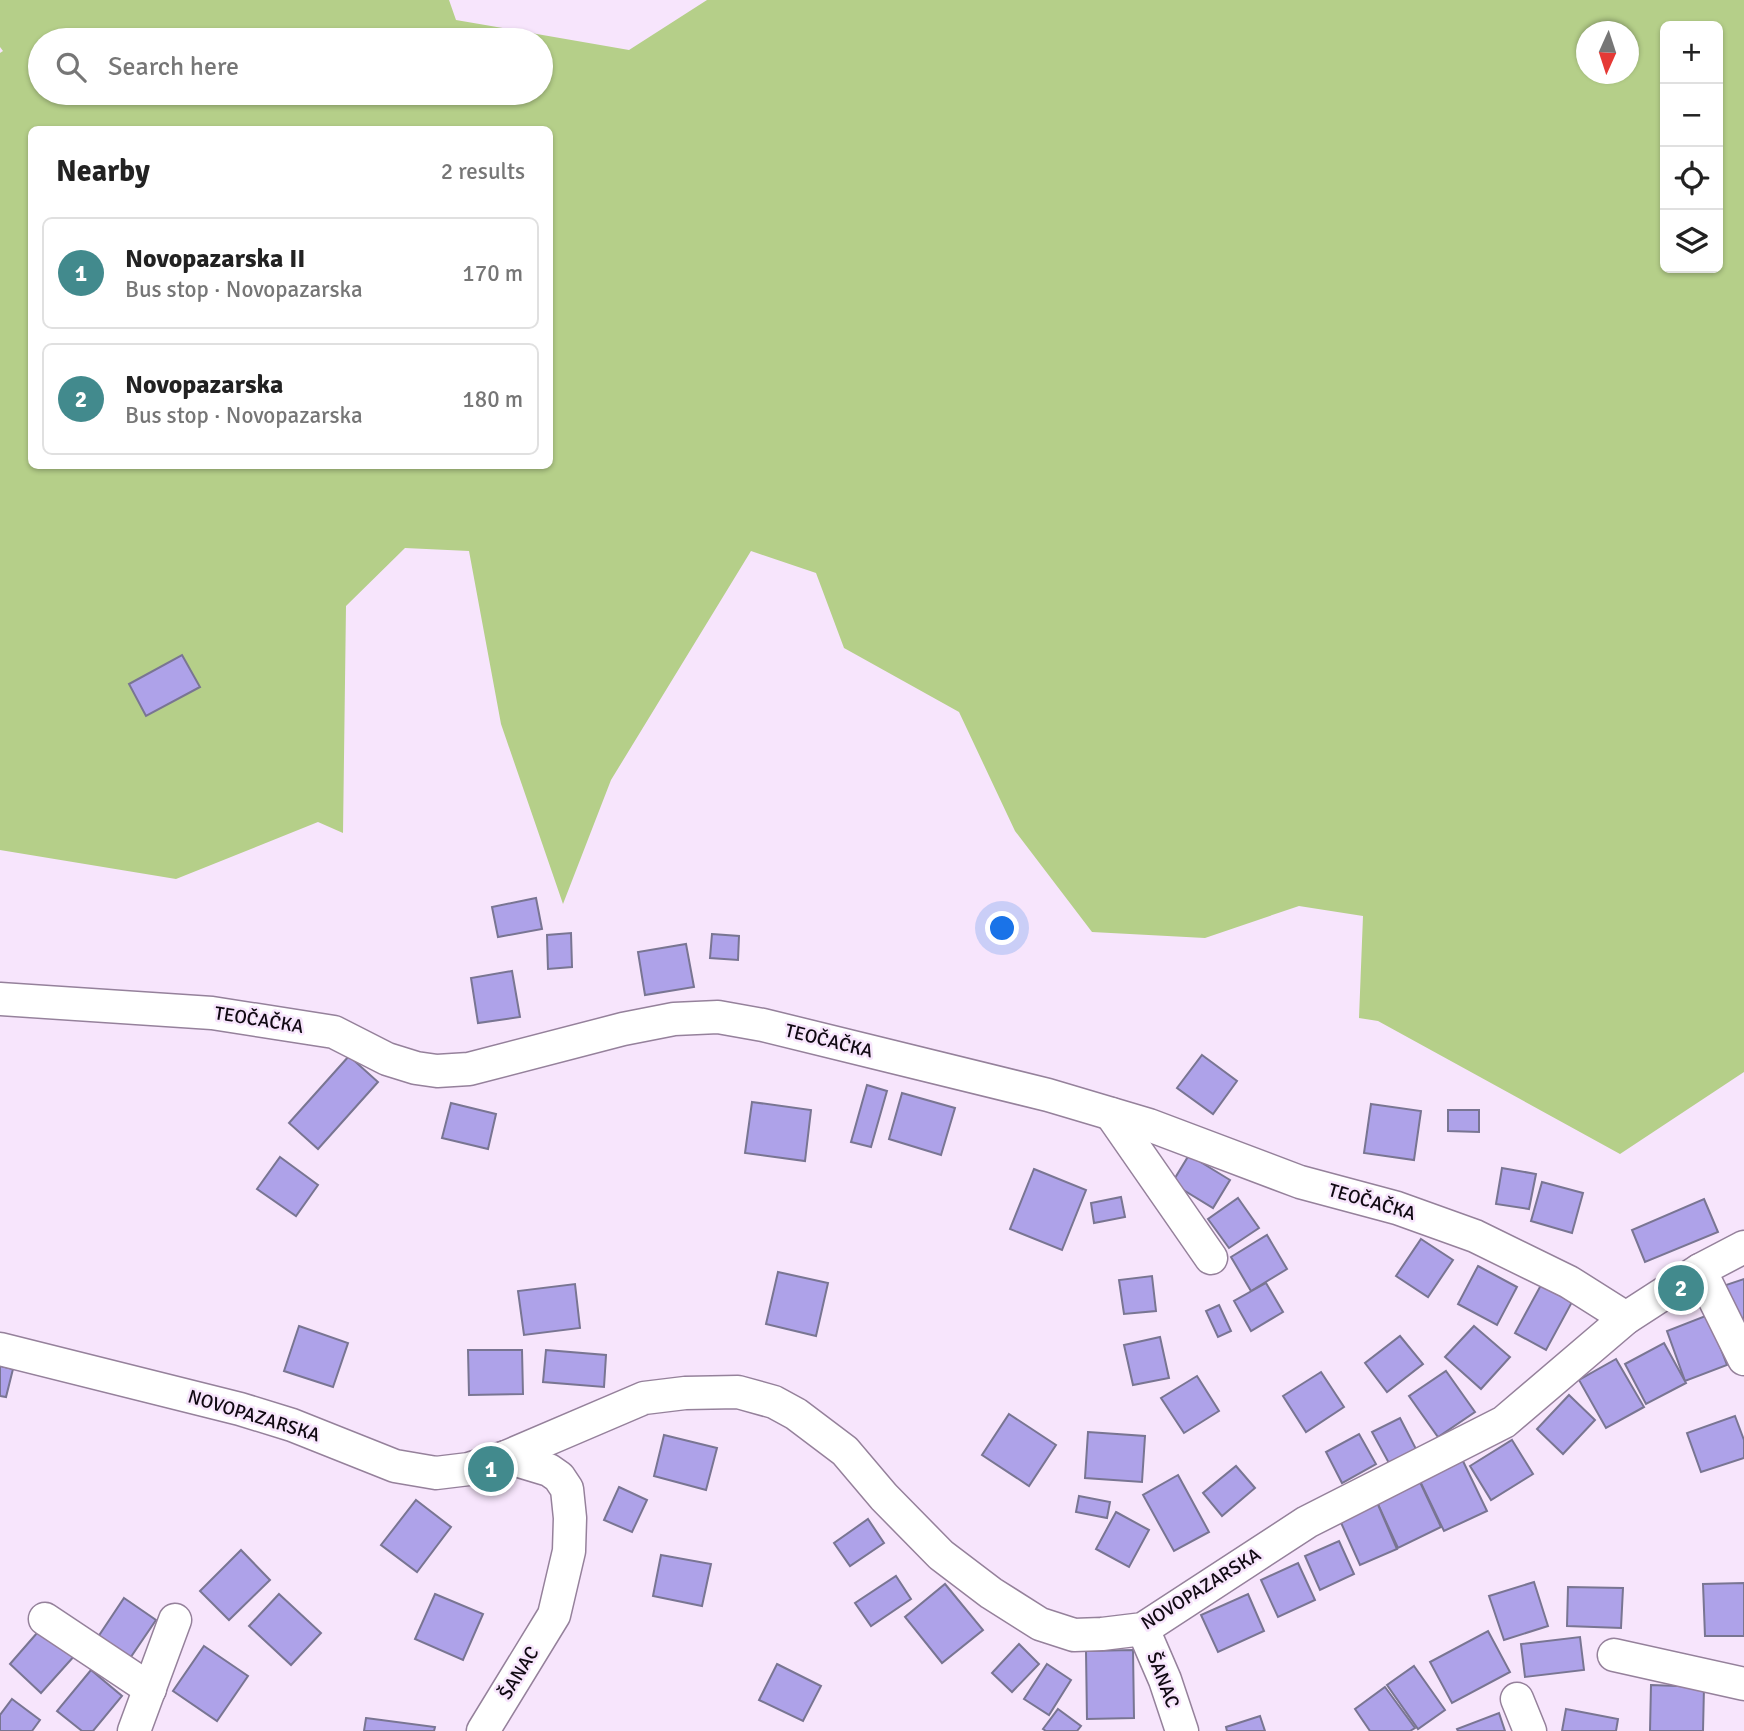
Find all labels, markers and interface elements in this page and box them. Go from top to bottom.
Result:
north arrow [1576,21,1639,84]
map controls [1660,21,1723,273]
button: + [1660,21,1723,84]
search box [28,28,553,105]
icon: search [52,48,90,86]
text: Search here [108,51,239,83]
button: − [1660,84,1723,147]
button: locate [1660,147,1723,210]
text: Nearby [56,153,150,190]
text: 2 results [441,157,525,186]
button: layers [1660,210,1723,273]
text: Novopazarska II [125,243,306,275]
text: 1 [75,259,87,288]
text: 170 m [462,259,523,288]
text: Bus stop · Novopazarska [125,275,363,304]
text: Novopazarska [125,369,283,401]
text: 2 [75,385,87,414]
text: 180 m [462,385,523,414]
text: Bus stop · Novopazarska [125,401,363,430]
your location [985,911,1019,945]
street label: TEOČAČKA [213,1000,306,1039]
street label: TEOČAČKA [783,1018,876,1064]
street label: TEOČAČKA [1326,1177,1419,1226]
pin: 2 [1658,1262,1704,1314]
street label: NOVOPAZARSKA [185,1385,323,1448]
pin: 1 [468,1443,514,1495]
street label: NOVOPAZARSKA [1137,1542,1266,1635]
street label: ŠANAC [493,1642,545,1704]
street label: ŠANAC [1141,1648,1186,1711]

